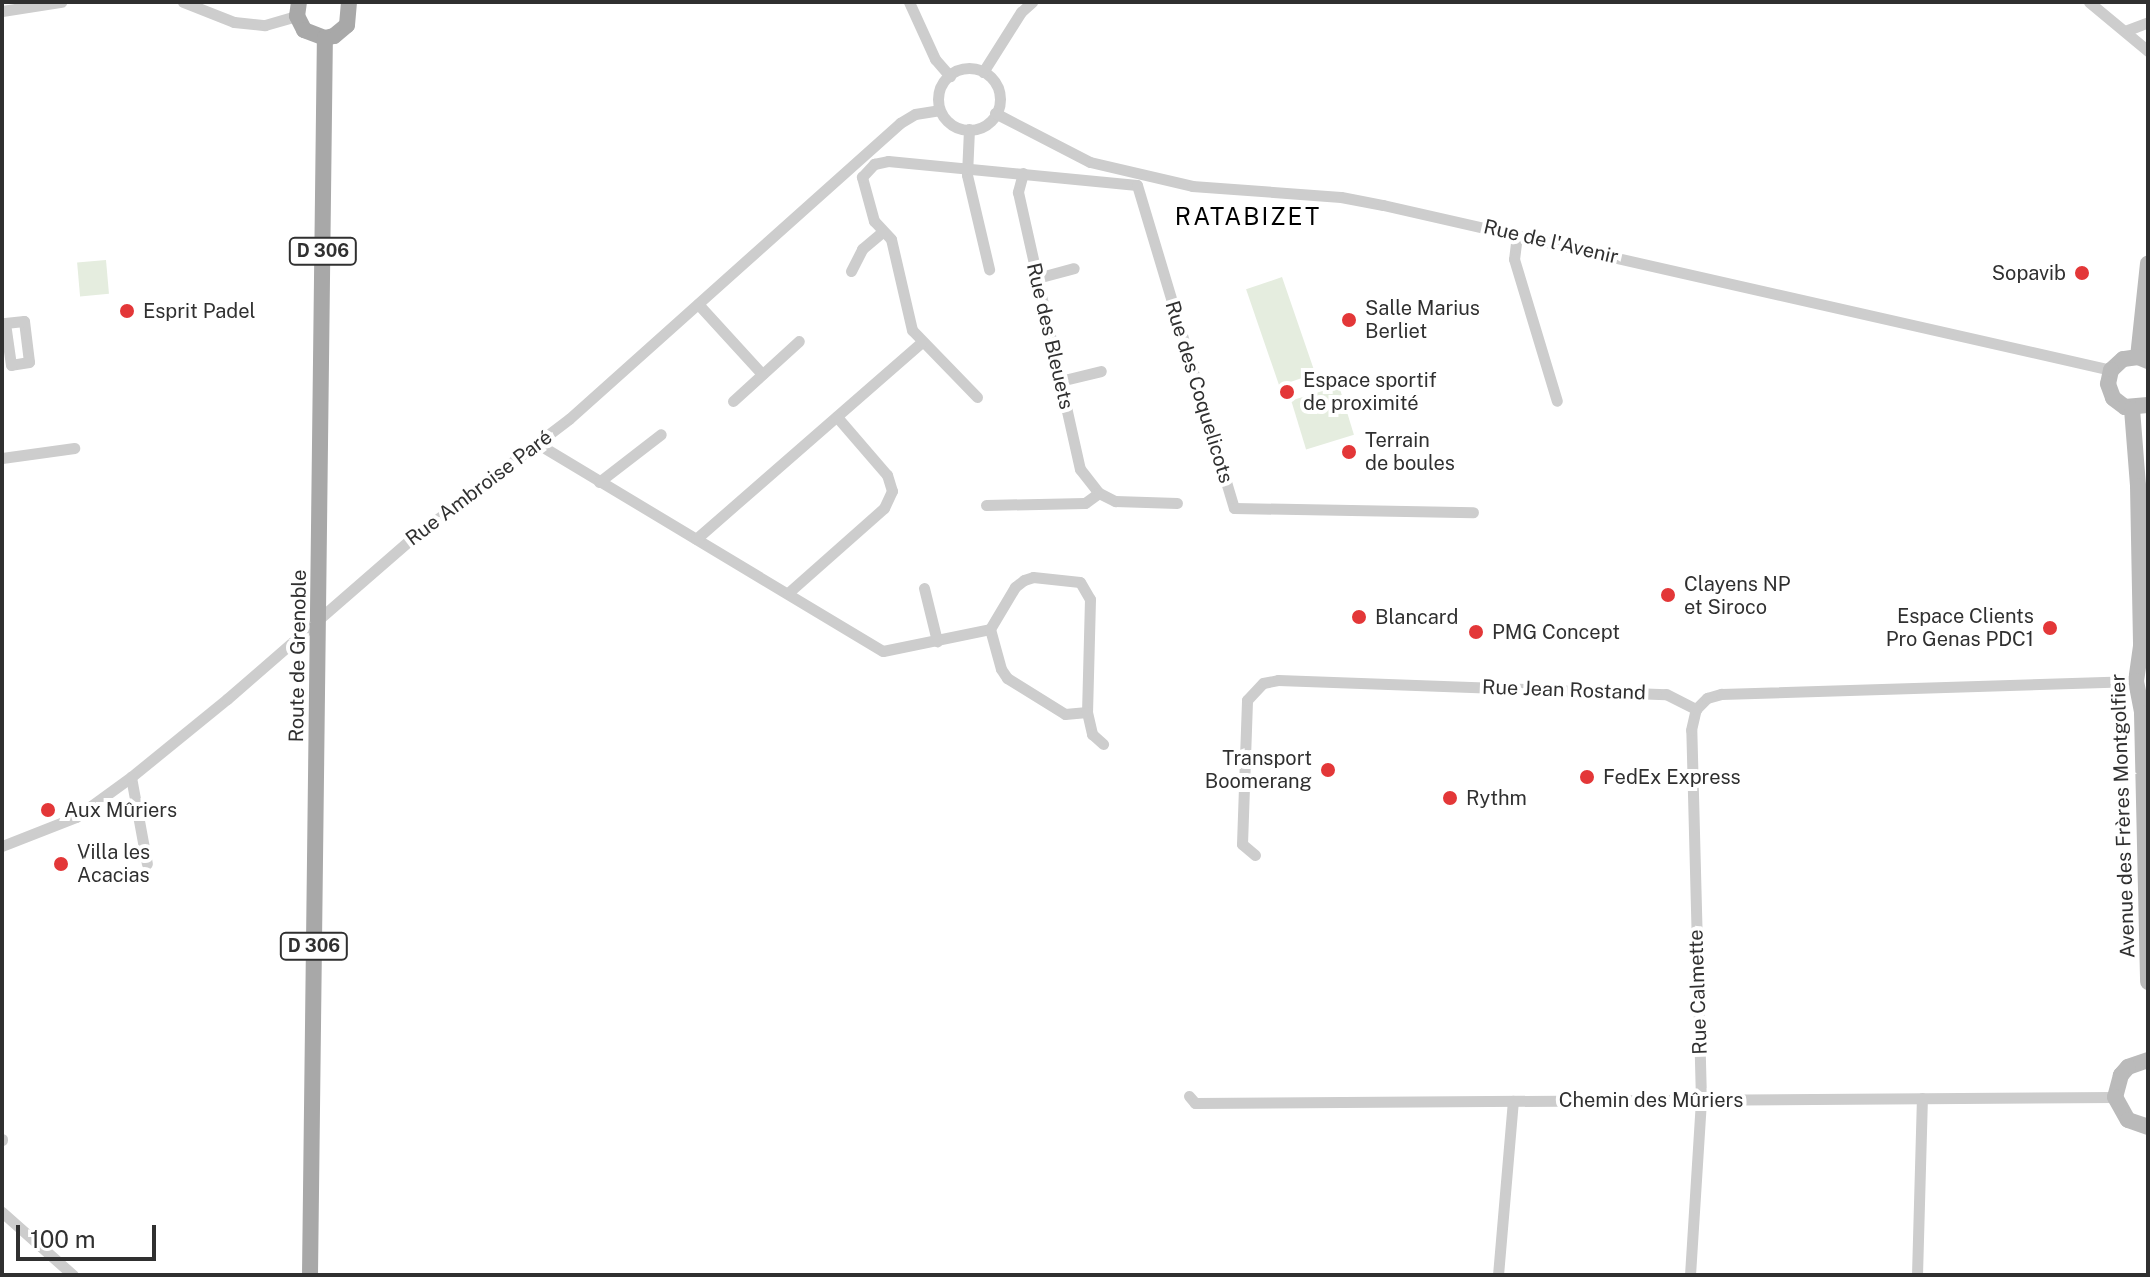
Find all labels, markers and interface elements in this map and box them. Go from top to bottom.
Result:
district label: RATABIZET [1175,203,1321,231]
street label: Rue de l'Avenir [1481,215,1621,269]
road number: D 306 [287,237,359,265]
street label: Rue des Bleuets [1021,260,1079,412]
place label: Sopavib [1992,261,2066,285]
marker: Sopavib [2073,264,2091,282]
place label: Salle Marius Berliet [1365,296,1480,343]
street label: Rue des Coquelicots [1160,298,1238,486]
place label: Esprit Padel [143,299,256,323]
marker: Esprit Padel [118,302,136,320]
marker: Salle Marius Berliet [1340,311,1358,329]
place label: Espace sportif de proximité [1303,368,1437,415]
marker: Espace sportif de proximité [1278,383,1296,401]
street label: Rue Ambroise Paré [401,425,557,551]
place label: Terrain de boules [1365,428,1455,475]
marker: Terrain de boules [1340,443,1358,461]
street label: Route de Grenoble [284,569,312,743]
place label: Clayens NP et Siroco [1684,572,1791,619]
marker: Clayens NP et Siroco [1659,586,1677,604]
place label: Espace Clients Pro Genas PDC1 [1885,604,2034,651]
place label: Blancard [1375,605,1458,629]
marker: Blancard [1350,608,1368,626]
marker: Espace Clients Pro Genas PDC1 [2041,619,2059,637]
place label: PMG Concept [1492,620,1620,644]
marker: PMG Concept [1467,623,1485,641]
street label: Avenue des Frères Montgolfier [2106,673,2140,959]
street label: Rue Jean Rostand [1482,675,1646,705]
place label: Transport Boomerang [1205,746,1312,793]
marker: Transport Boomerang [1319,761,1337,779]
place label: FedEx Express [1603,765,1741,789]
marker: FedEx Express [1578,768,1596,786]
place label: Rythm [1466,786,1527,810]
marker: Rythm [1441,789,1459,807]
place label: Aux Mûriers [64,798,177,822]
marker: Aux Mûriers [39,801,57,819]
place label: Villa les Acacias [77,840,150,887]
marker: Villa les Acacias [52,855,70,873]
street label: Rue Calmette [1684,929,1712,1055]
road number: D 306 [278,932,350,960]
street label: Chemin des Mûriers [1558,1088,1744,1112]
scale bar [20,1209,160,1259]
text: 100 m [30,1225,96,1253]

